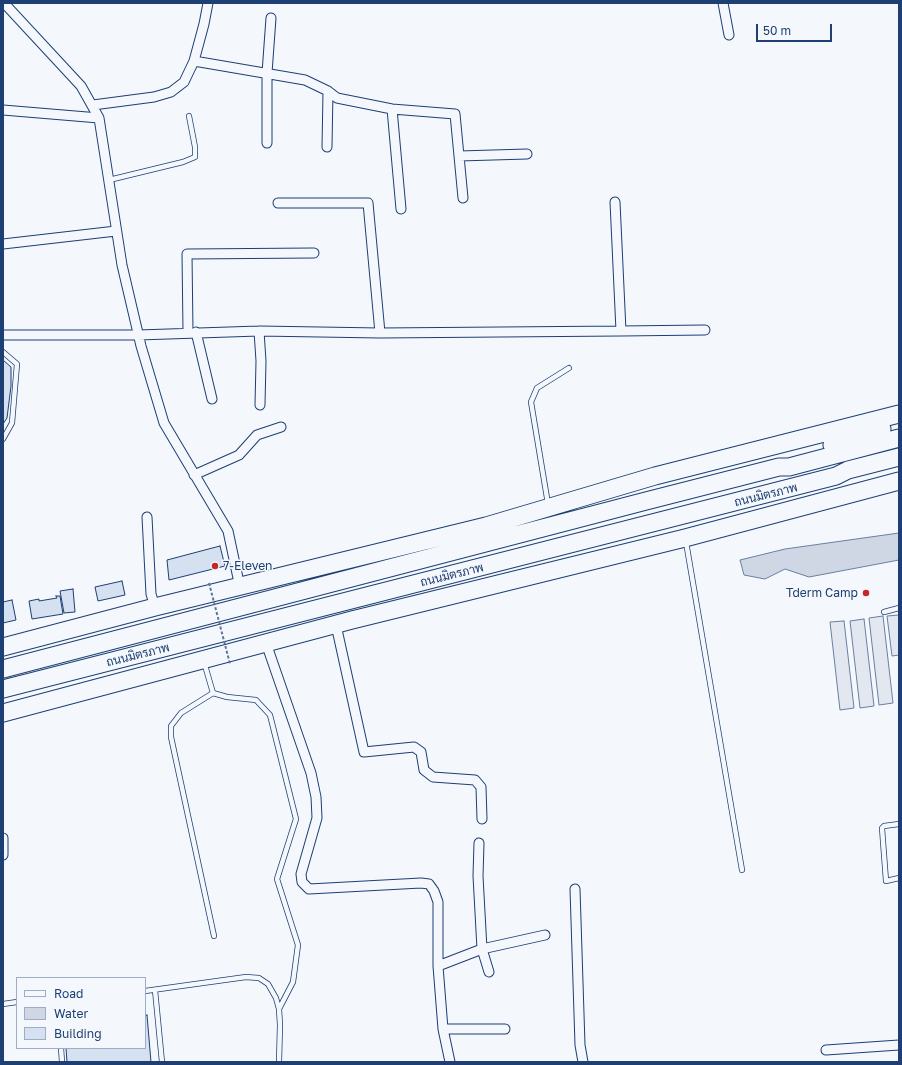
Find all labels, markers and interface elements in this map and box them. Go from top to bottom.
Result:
scale bar [758,16,834,42]
text: 50 m [763,23,791,38]
street label: ถนนมิตรภาพ [733,480,799,510]
place label: 7-Eleven [223,559,272,573]
street label: ถนนมิตรภาพ [419,560,485,590]
marker: 7-Eleven [210,561,220,571]
place label: Tderm Camp [786,586,858,600]
marker: Tderm Camp [861,588,871,598]
street label: ถนนมิตรภาพ [105,640,171,670]
legend [16,977,146,1049]
text: Road [54,986,83,1001]
text: Water [54,1006,88,1021]
text: Building [54,1026,102,1041]

